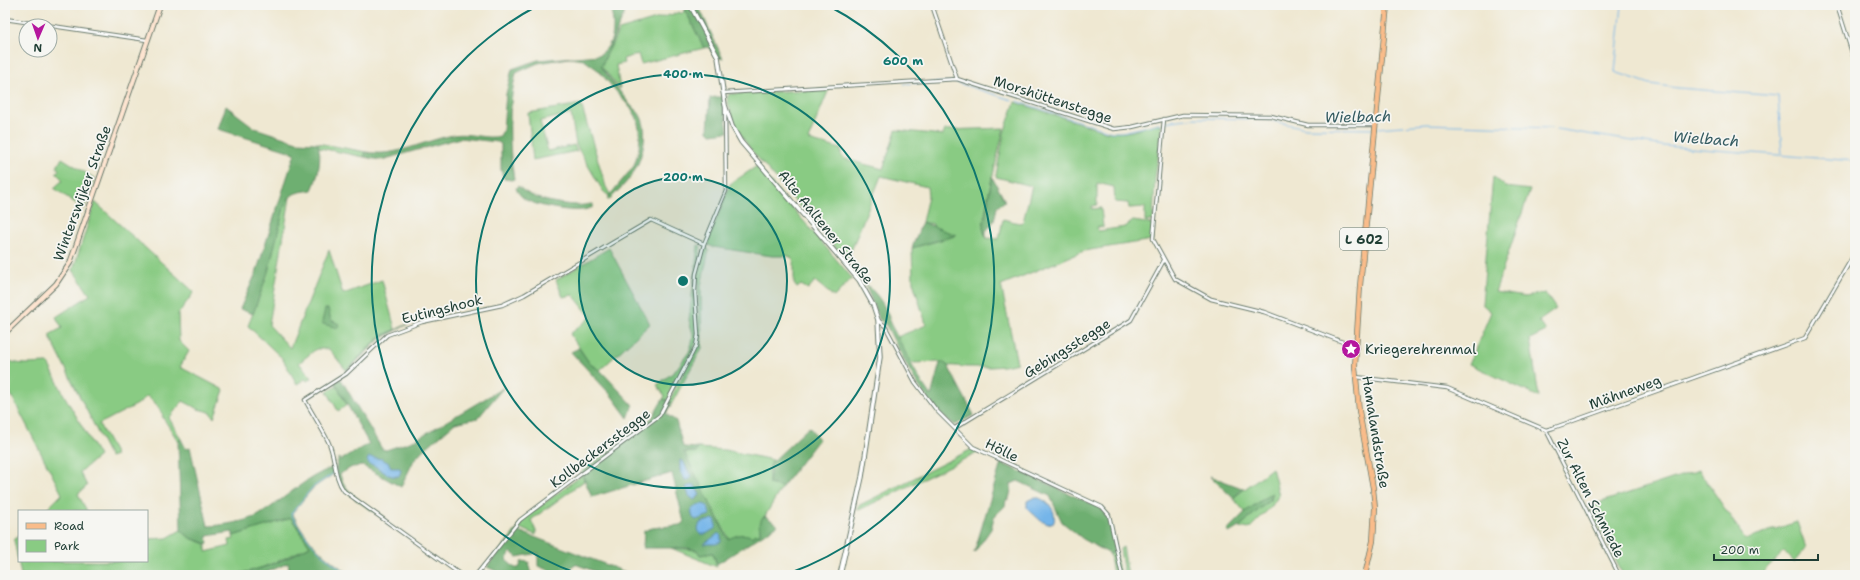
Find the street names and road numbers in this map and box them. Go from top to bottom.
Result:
street label: Morshüttenstegge [991,71,1115,127]
street label: Winterswijker Straße [49,123,115,263]
street label: Alte Aaltener Straße [774,166,878,288]
road number: L 602 [1340,228,1388,250]
street label: Eutingshook [400,290,484,328]
street label: Gebingsstegge [1020,314,1114,382]
street label: Mähneweg [1587,371,1663,413]
street label: Hamalandstraße [1358,374,1394,490]
street label: Kollbeckersstegge [546,404,654,492]
street label: Hölle [982,434,1022,466]
street label: Zur Alten Schmiede [1553,435,1629,561]

